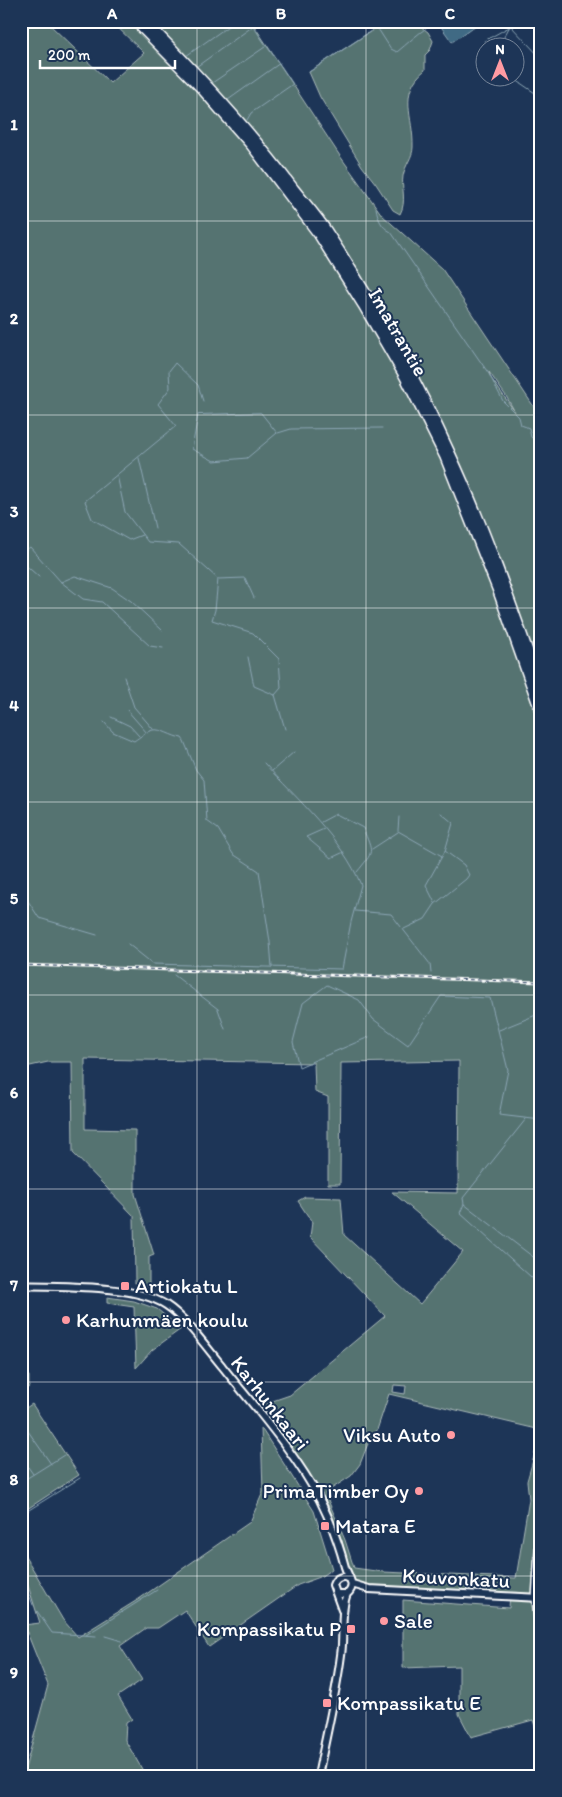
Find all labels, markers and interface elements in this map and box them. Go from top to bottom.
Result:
text: A [106,4,118,23]
text: B [276,4,287,23]
text: C [445,4,456,23]
scale bar [40,38,175,70]
north arrow [474,38,524,88]
text: N [495,41,505,58]
text: 200 m [48,46,91,64]
text: 1 [10,115,18,134]
street label: Imatrantie [363,283,434,380]
text: 2 [10,309,19,328]
text: 3 [10,502,19,521]
text: 4 [9,696,19,715]
text: 5 [10,889,19,908]
text: 6 [10,1083,19,1102]
place label: Artiokatu L [135,1273,238,1298]
text: 7 [9,1276,18,1295]
marker: Artiokatu L [119,1280,131,1292]
place label: Karhunmäen koulu [76,1307,248,1332]
marker: Karhunmäen koulu [60,1314,72,1326]
street label: Karhunkaari [226,1351,315,1455]
place label: Viksu Auto [343,1422,441,1447]
marker: Viksu Auto [445,1429,457,1441]
text: 8 [10,1470,19,1489]
place label: PrimaTimber Oy [263,1478,409,1503]
marker: PrimaTimber Oy [413,1485,425,1497]
place label: Matara E [335,1513,416,1538]
marker: Matara E [319,1520,331,1532]
street label: Kouvonkatu [401,1562,511,1593]
place label: Sale [394,1608,433,1633]
marker: Sale [378,1615,390,1627]
place label: Kompassikatu P [197,1616,341,1641]
marker: Kompassikatu P [345,1623,357,1635]
text: 9 [10,1663,18,1682]
place label: Kompassikatu E [337,1690,481,1715]
marker: Kompassikatu E [321,1697,333,1709]

